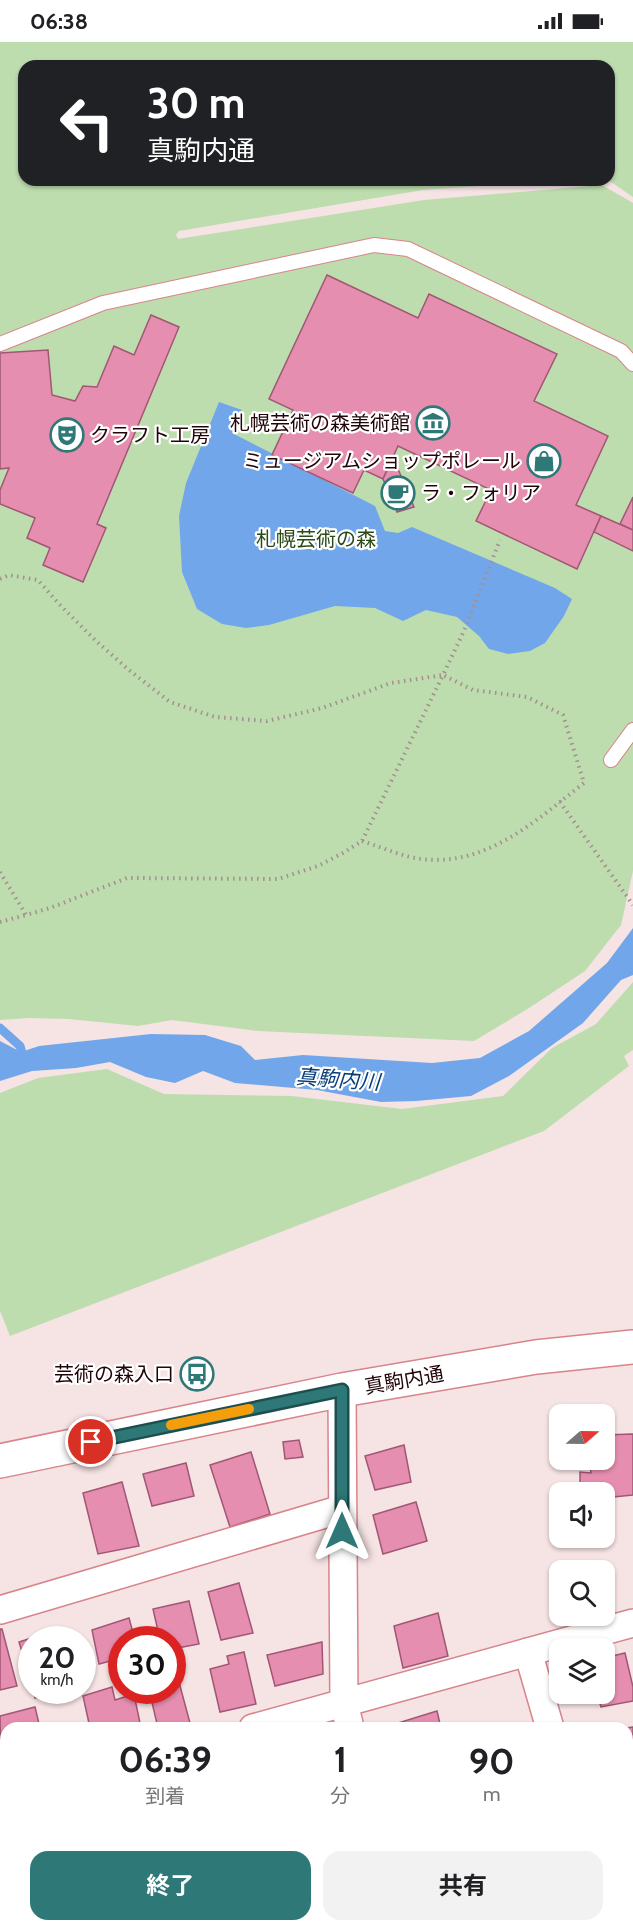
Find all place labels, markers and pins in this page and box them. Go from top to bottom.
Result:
museum icon: 札幌芸術の森美術館 [415,405,451,441]
place label: 札幌芸術の森美術館 [230,411,410,435]
theatre icon: クラフト工房 [49,417,85,453]
place label: クラフト工房 [90,423,210,447]
shop icon: ミュージアムショップポレール [526,443,562,479]
place label: ミュージアムショップポレール [243,449,521,473]
cafe icon: ラ・フォリア [380,475,416,511]
place label: ラ・フォリア [421,481,541,505]
bus stop icon: 芸術の森入口 [179,1356,215,1392]
place label: 芸術の森入口 [54,1362,174,1386]
pin [65,1416,116,1467]

